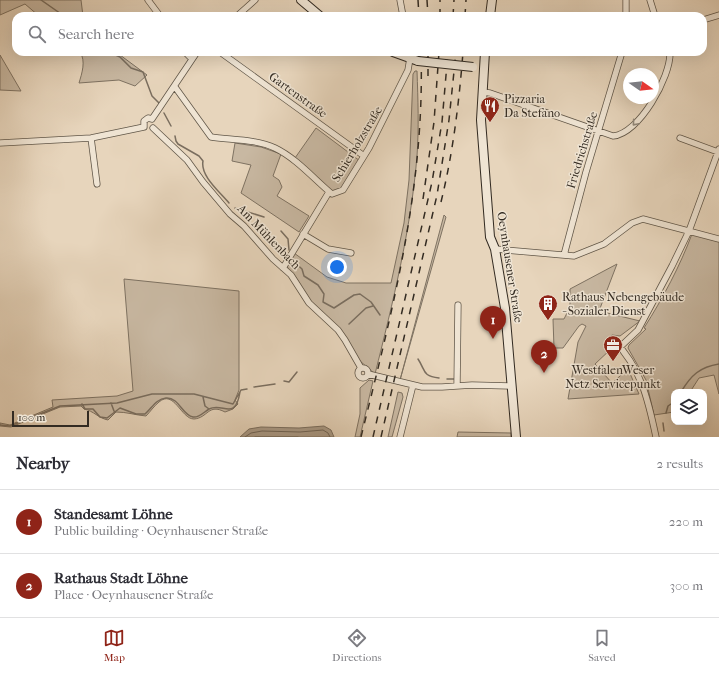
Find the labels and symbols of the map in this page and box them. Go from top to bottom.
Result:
north arrow [623,68,659,104]
street label: Gartenstraße [266,69,330,121]
place label: Pizzaria Da Stefano [504,92,560,120]
restaurant icon: Pizzaria Da Stefano [479,95,501,123]
street label: Schierholzstraße [329,104,385,184]
street label: Friedrichstraße [564,110,600,190]
one-way arrow [632,118,639,125]
street label: Am Mühlenbach [234,201,304,272]
street label: Oeynhausener Straße [494,211,526,324]
your location [327,257,347,277]
place label: Rathaus Nebengebäude - Sozialer Dienst [562,290,684,318]
building icon: Rathaus Nebengebäude - Sozialer Dienst [537,293,559,321]
pin: 1 [480,306,506,339]
office icon: WestfalenWeser Netz Servicepunkt [602,334,624,362]
pin: 2 [531,340,557,373]
place label: WestfalenWeser Netz Servicepunkt [565,363,662,391]
scale bar [12,409,89,428]

